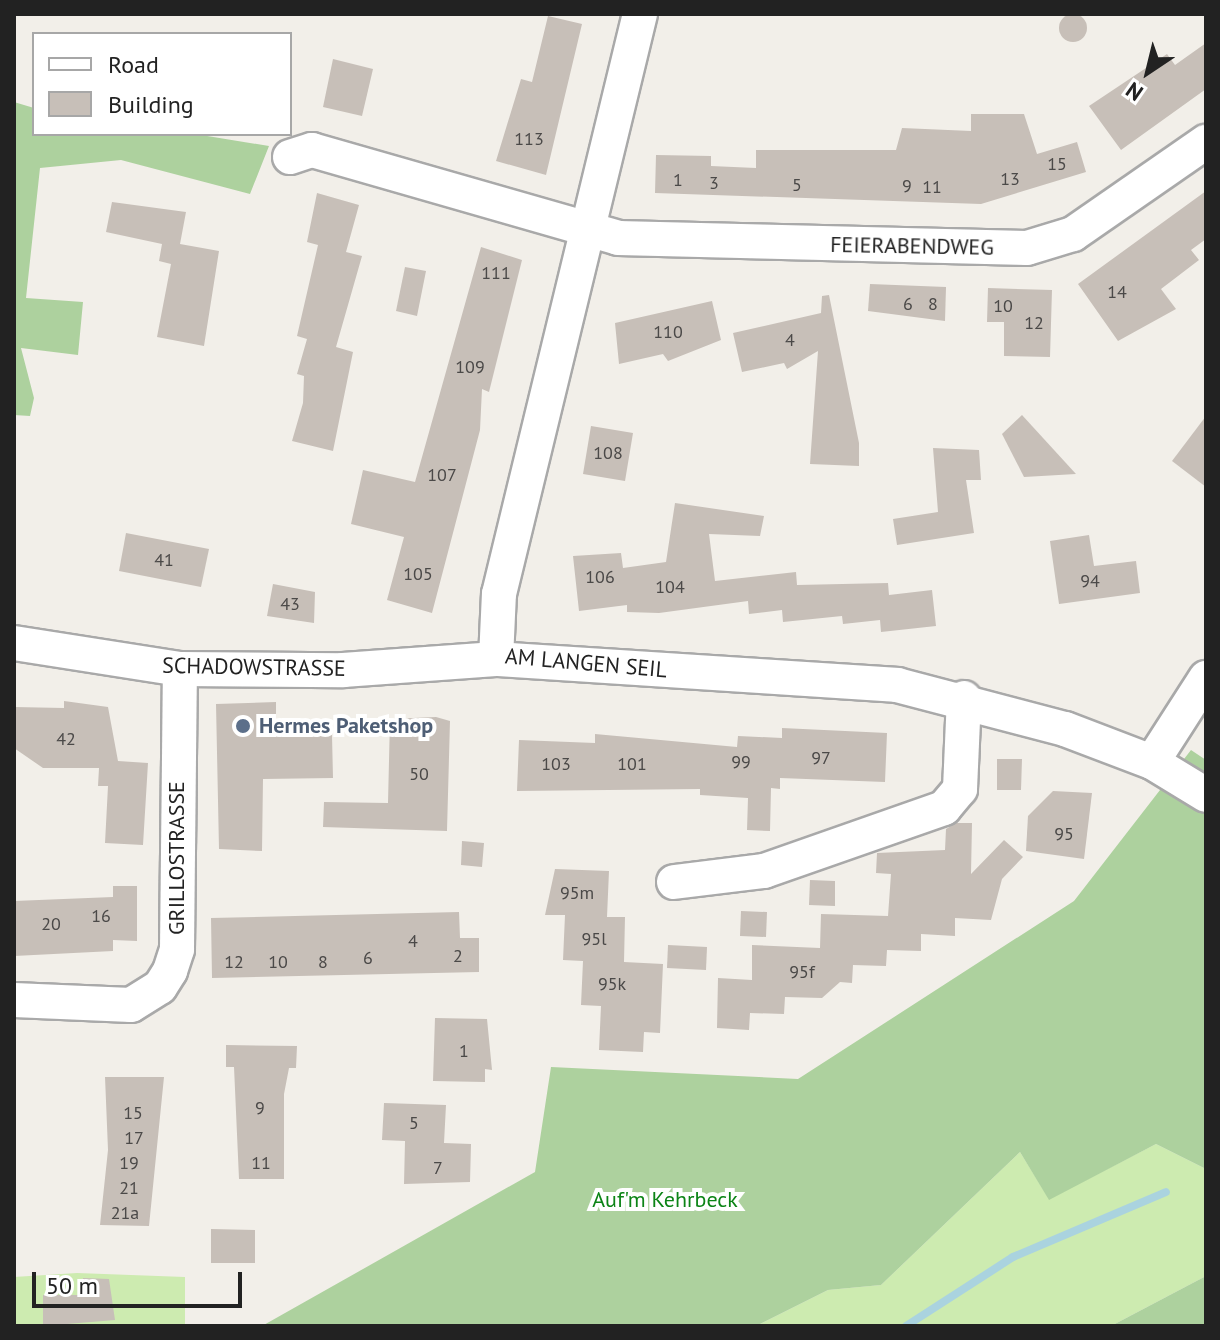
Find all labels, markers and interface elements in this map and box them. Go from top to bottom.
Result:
legend [32,32,292,136]
north arrow [1108,32,1188,112]
text: Road [108,49,159,80]
text: N [1120,76,1148,107]
text: Building [108,89,194,120]
house number: 113 [514,128,544,150]
house number: 15 [1047,153,1067,175]
house number: 13 [1000,168,1020,190]
house number: 1 [673,169,683,191]
house number: 3 [709,172,719,194]
house number: 5 [792,174,802,196]
house number: 9 [902,175,912,197]
house number: 11 [922,176,942,198]
street label: FEIERABENDWEG [830,231,994,261]
house number: 111 [481,262,511,284]
house number: 14 [1107,281,1127,303]
house number: 6 [903,293,913,315]
house number: 8 [928,293,938,315]
house number: 10 [993,295,1013,317]
house number: 12 [1024,312,1044,334]
house number: 110 [653,321,683,343]
house number: 4 [785,329,795,351]
house number: 109 [455,356,485,378]
house number: 108 [593,442,623,464]
house number: 107 [427,464,457,486]
house number: 41 [154,549,174,571]
house number: 105 [403,563,433,585]
house number: 106 [585,566,615,588]
house number: 94 [1080,570,1100,592]
house number: 104 [655,576,685,598]
house number: 43 [280,593,300,615]
street label: AM LANGEN SEIL [504,643,668,683]
street label: SCHADOWSTRASSE [162,652,346,682]
place label: Hermes Paketshop [259,713,433,739]
marker: Hermes Paketshop [234,717,252,735]
house number: 42 [56,728,76,750]
house number: 97 [811,747,831,769]
house number: 99 [731,751,751,773]
house number: 103 [541,753,571,775]
house number: 101 [617,753,647,775]
house number: 50 [409,763,429,785]
street label: GRILLOSTRASSE [164,781,190,935]
house number: 95 [1054,823,1074,845]
house number: 95m [560,882,594,904]
house number: 16 [91,905,111,927]
house number: 20 [41,913,61,935]
house number: 95l [582,928,606,950]
house number: 4 [408,930,418,952]
house number: 2 [453,945,463,967]
house number: 6 [363,947,373,969]
house number: 12 [224,951,244,973]
house number: 10 [268,951,288,973]
house number: 8 [318,951,328,973]
house number: 95f [789,961,815,983]
house number: 95k [598,973,626,995]
house number: 1 [459,1040,469,1062]
house number: 9 [255,1097,265,1119]
house number: 15 [123,1102,143,1124]
house number: 5 [409,1112,419,1134]
house number: 17 [124,1127,144,1149]
house number: 19 [119,1152,139,1174]
house number: 11 [251,1152,271,1174]
house number: 7 [433,1157,443,1179]
house number: 21 [119,1177,139,1199]
park label: Auf'm Kehrbeck [592,1187,738,1213]
house number: 21a [111,1202,139,1224]
scale bar [36,1256,246,1306]
text: 50 m [46,1270,98,1301]

